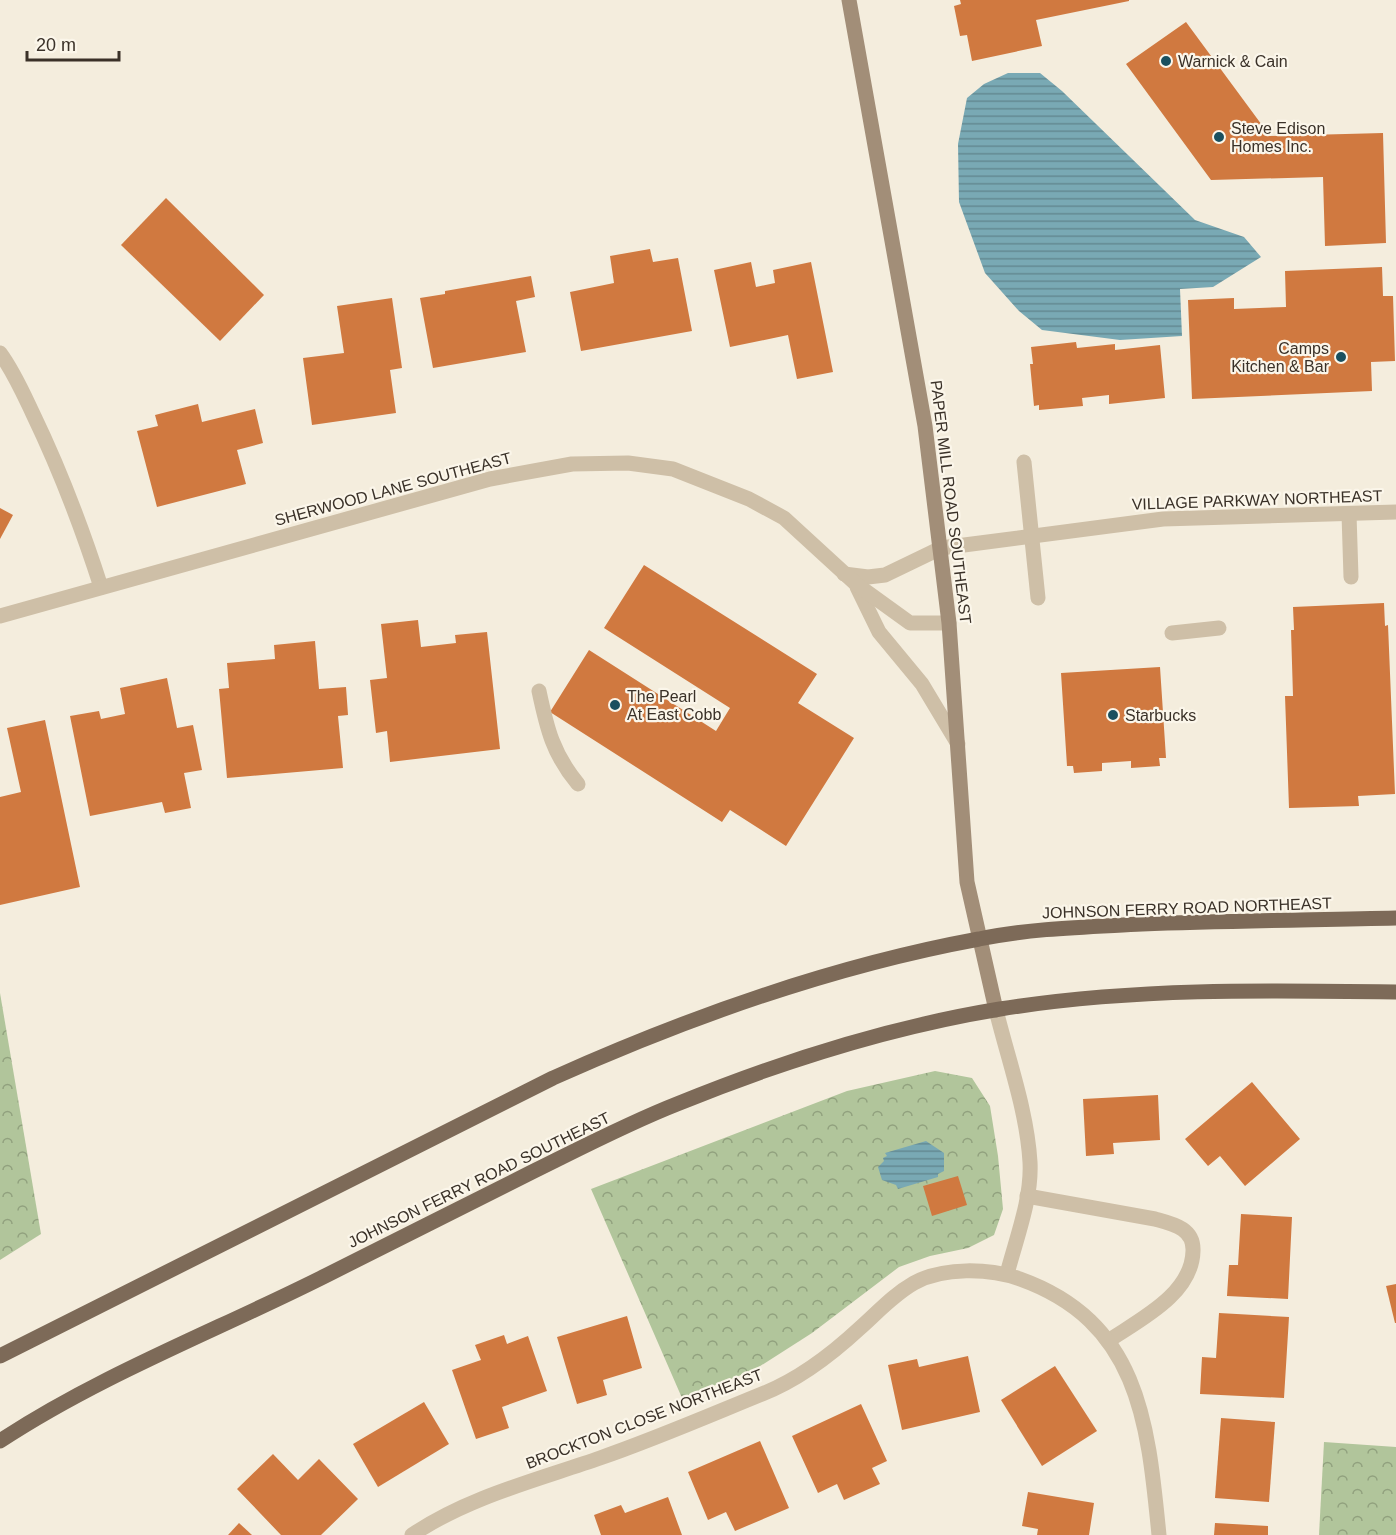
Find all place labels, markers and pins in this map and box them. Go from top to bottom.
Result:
place label: Warnick & Cain [1178,53,1288,70]
marker: Warnick & Cain [1159,54,1173,68]
place label: Steve Edison Homes Inc. [1231,120,1325,155]
marker: Steve Edison Homes Inc. [1212,130,1226,144]
place label: Camps Kitchen & Bar [1231,340,1330,375]
marker: Camps Kitchen & Bar [1334,350,1348,364]
place label: The Pearl At East Cobb [627,688,721,723]
marker: The Pearl At East Cobb [608,698,622,712]
place label: Starbucks [1125,707,1196,724]
marker: Starbucks [1106,708,1120,722]

